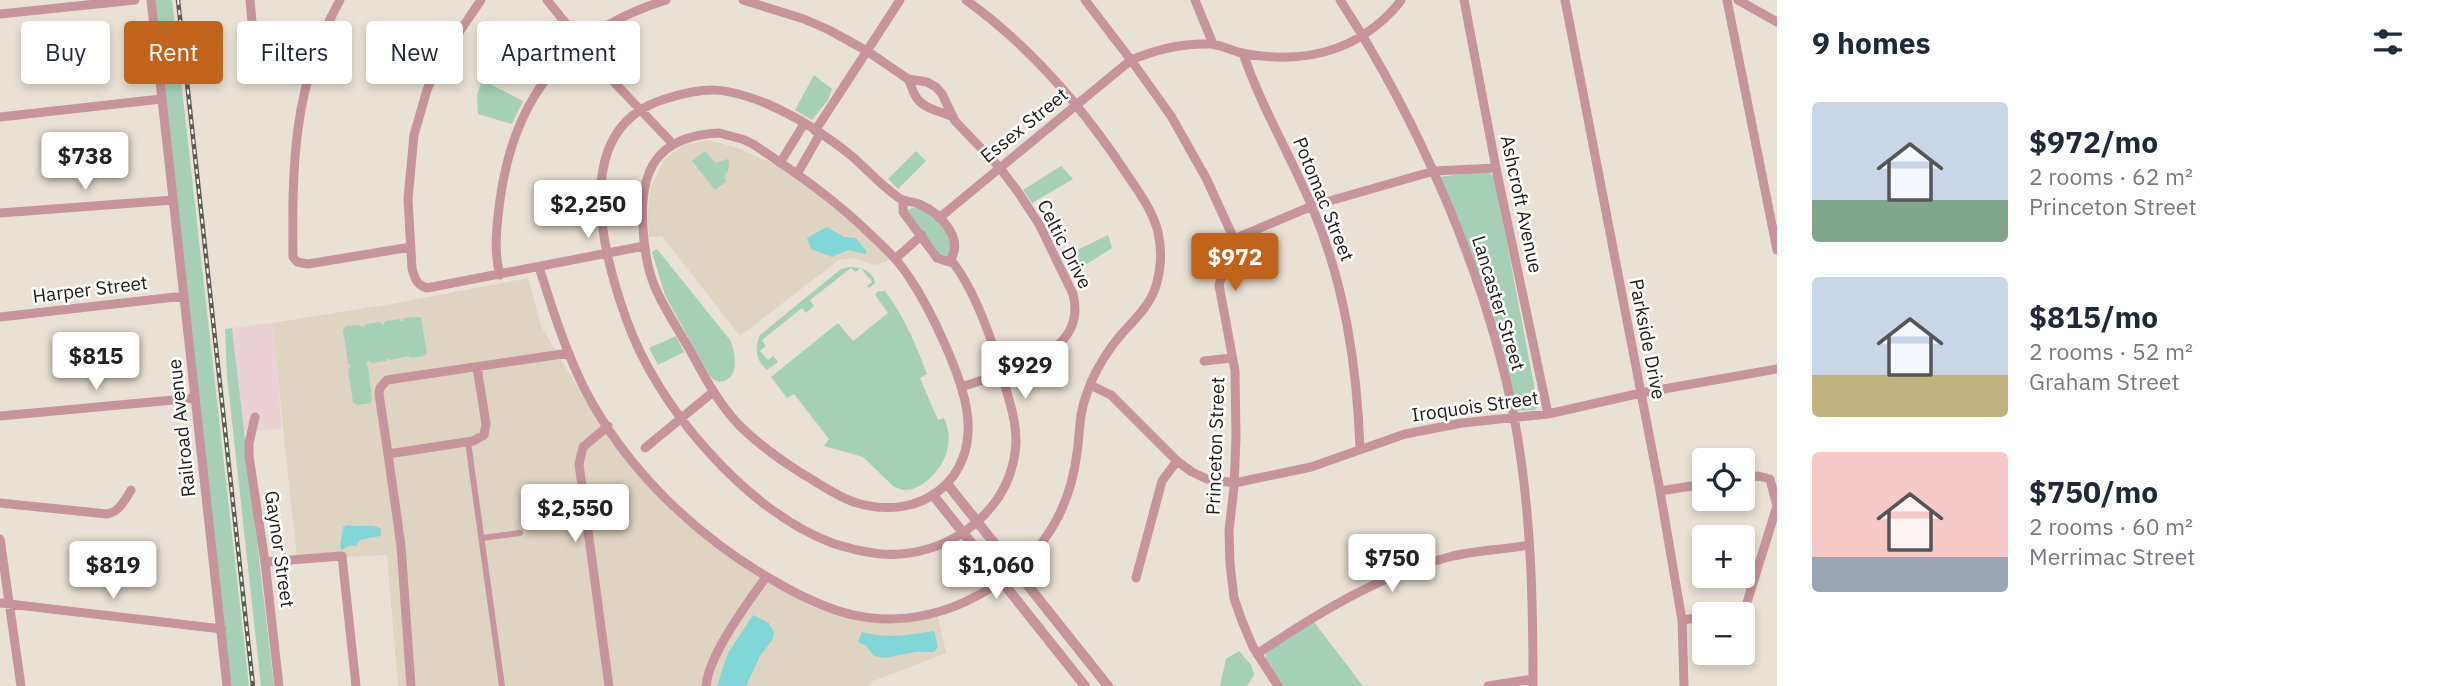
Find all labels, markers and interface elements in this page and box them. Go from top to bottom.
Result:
chip: Buy [21,21,110,84]
chip: Rent [124,21,223,84]
chip: Filters [237,21,352,84]
chip: New [366,21,463,84]
chip: Apartment [477,21,640,84]
text: 9 homes [1812,23,1931,62]
icon: filters [2369,23,2407,61]
street label: Essex Street [975,82,1073,168]
text: $972/mo [2029,122,2158,161]
icon: home [1868,130,1952,214]
pin: $738 [44,132,126,192]
street label: Potomac Street [1288,133,1360,265]
street label: Ashcroft Avenue [1496,133,1548,275]
text: $738 [57,140,113,170]
text: 2 rooms · 62 m² [2029,161,2193,191]
pin: $2,250 [531,180,645,240]
text: $2,250 [550,188,626,218]
text: Princeton Street [2029,191,2196,221]
street label: Celtic Drive [1032,195,1098,293]
pin: $972 [1194,233,1276,293]
street label: Lancaster Street [1467,233,1531,373]
text: $972 [1207,241,1263,271]
street label: Harper Street [31,270,149,308]
street label: Parkside Drive [1625,277,1671,401]
text: $815/mo [2029,297,2158,336]
icon: home [1868,305,1952,389]
pin: $815 [55,332,137,392]
text: 2 rooms · 52 m² [2029,336,2193,366]
text: $815 [68,340,124,370]
pin: $929 [984,342,1066,401]
text: $929 [997,349,1053,379]
street label: Railroad Avenue [162,358,200,498]
text: Graham Street [2029,366,2180,396]
street label: Princeton Street [1201,376,1229,516]
street label: Iroquois Street [1410,385,1540,427]
map controls [1692,448,1755,665]
button: locate [1692,448,1755,511]
text: $750/mo [2029,472,2158,511]
icon: home [1868,480,1952,564]
pin: $2,550 [518,484,632,544]
street label: Gaynor Street [260,489,300,609]
text: $2,550 [537,492,613,522]
text: 2 rooms · 60 m² [2029,511,2193,541]
button: + [1692,525,1755,588]
pin: $750 [1351,534,1433,594]
text: Merrimac Street [2029,541,2195,571]
pin: $819 [72,542,154,601]
pin: $1,060 [939,542,1053,601]
text: $750 [1364,542,1420,572]
text: $819 [85,549,141,579]
text: $1,060 [958,549,1034,579]
button: − [1692,602,1755,665]

